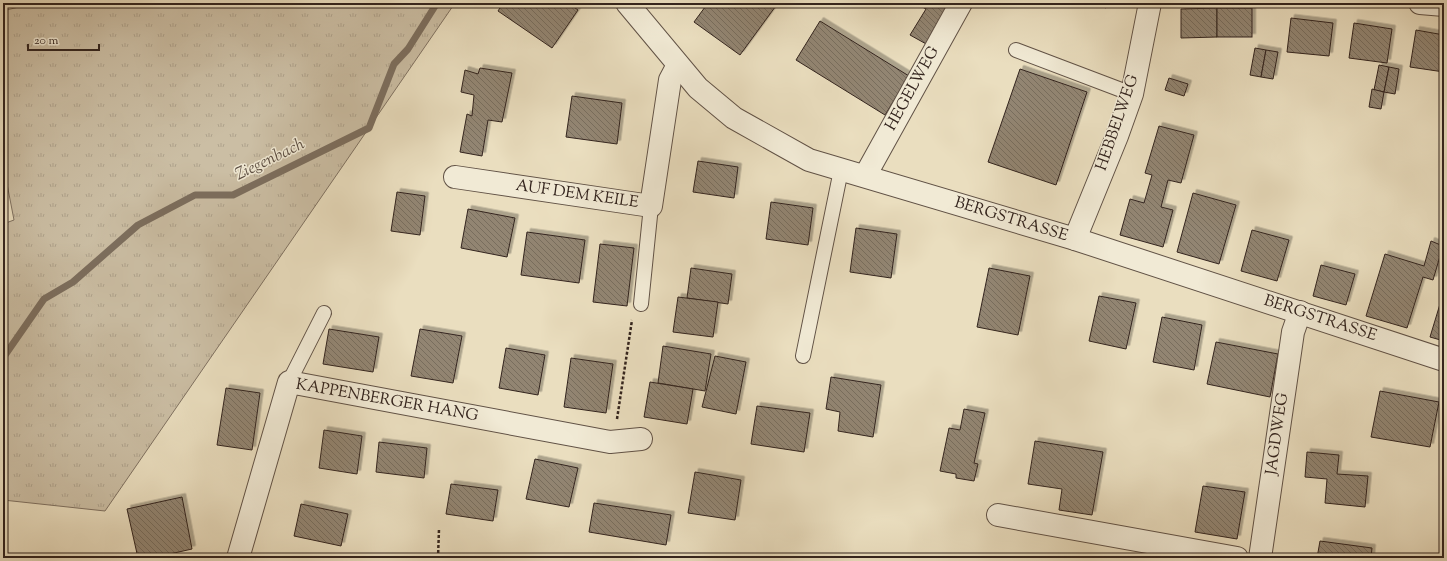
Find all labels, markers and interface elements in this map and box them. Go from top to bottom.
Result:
scale bar [28,26,99,52]
text: 20 m [34,32,59,50]
street label: HEGELWEG [880,43,946,135]
street label: HEBBELWEG [1091,72,1145,174]
water label: Ziegenbach [231,133,309,187]
street label: AUF DEM KEILE [514,175,640,215]
street label: BERGSTRASSE [951,192,1071,248]
street label: BERGSTRASSE [1261,290,1380,348]
street label: KAPPENBERGER HANG [294,374,480,428]
street label: JAGDWEG [1261,391,1295,478]

